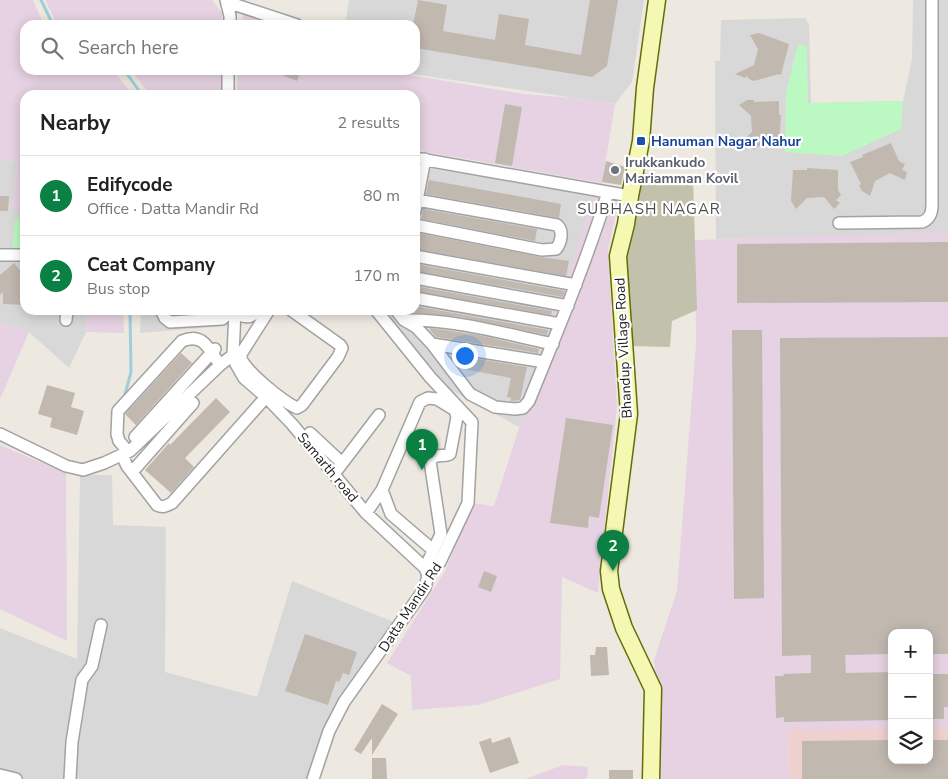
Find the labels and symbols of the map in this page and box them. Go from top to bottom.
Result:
place label: Hanuman Nagar Nahur [651,132,802,151]
marker: Hanuman Nagar Nahur [635,135,647,147]
place label: Irukkankudo Mariamman Kovil [625,153,739,188]
marker: Irukkankudo Mariamman Kovil [609,164,621,176]
district label: SUBHASH NAGAR [577,199,721,219]
street label: Bhandup Village Road [610,277,637,419]
your location [452,343,478,369]
street label: Samarth road [293,428,362,506]
pin: 1 [406,429,438,470]
pin: 2 [597,530,629,571]
street label: Datta Mandir Rd [374,559,446,656]

